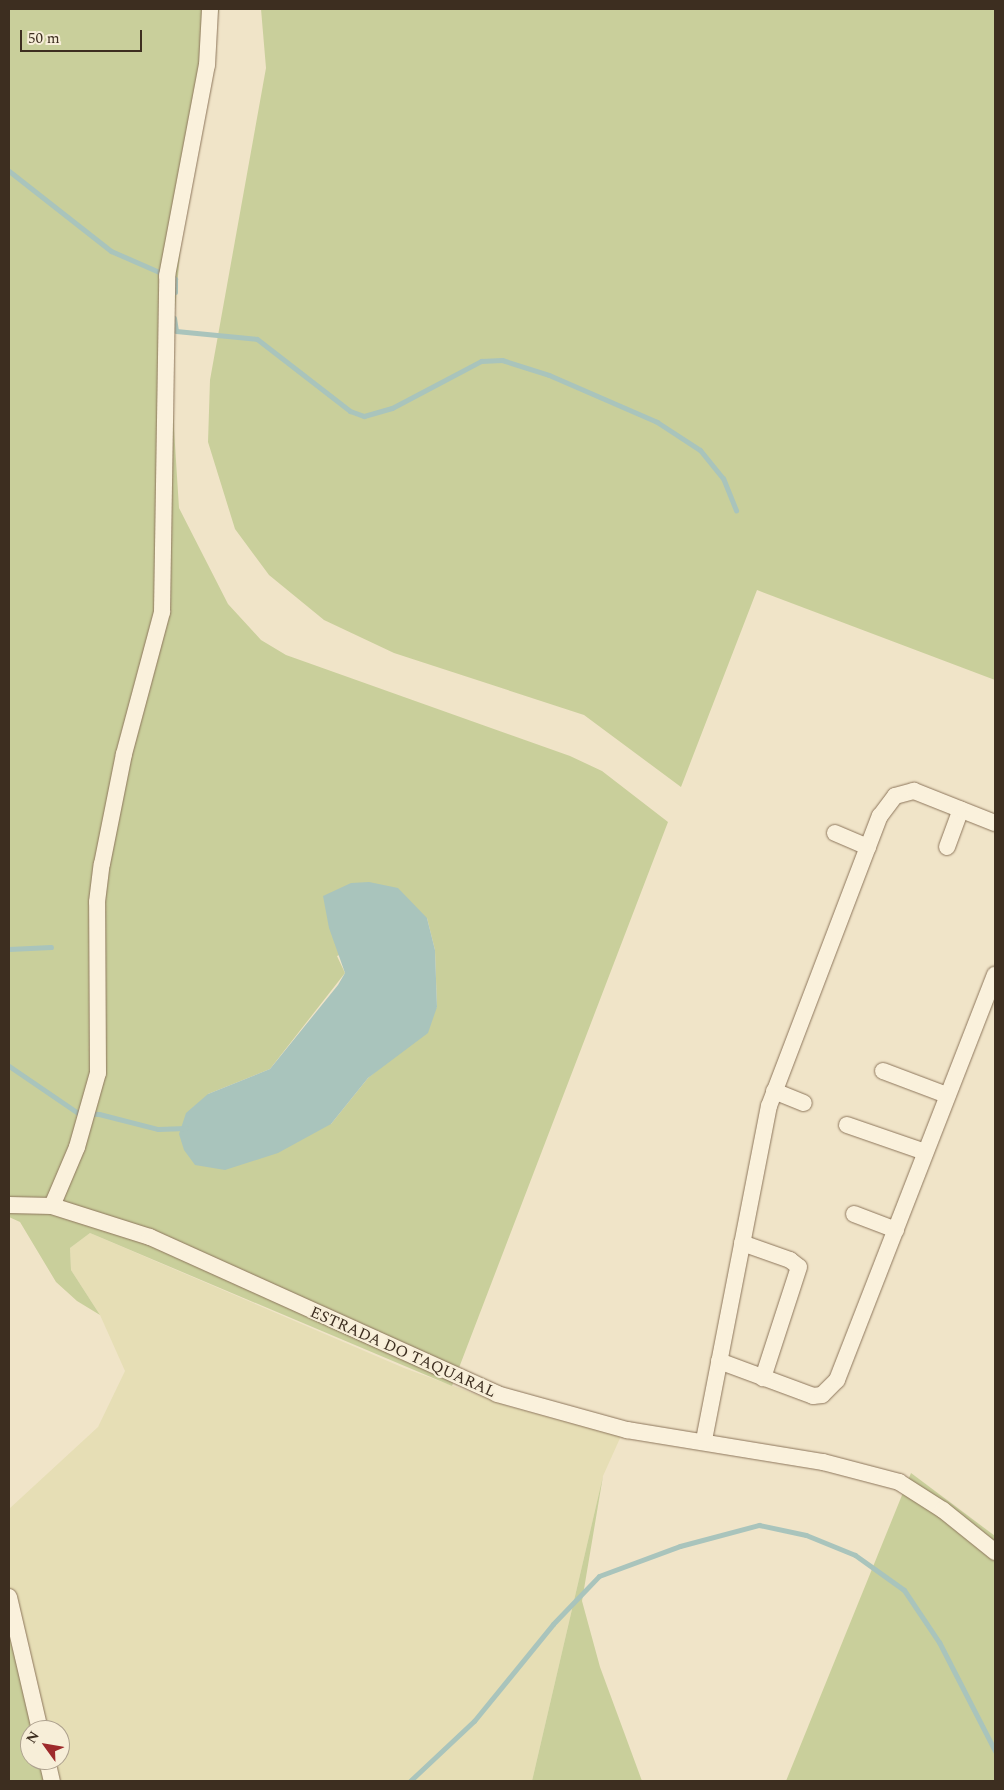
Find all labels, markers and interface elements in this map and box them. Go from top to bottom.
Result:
scale bar [22,20,145,52]
text: 50 m [28,27,60,50]
street label: ESTRADA DO TAQUARAL [307,1302,499,1402]
north arrow [20,1720,70,1770]
text: N [21,1727,45,1748]

